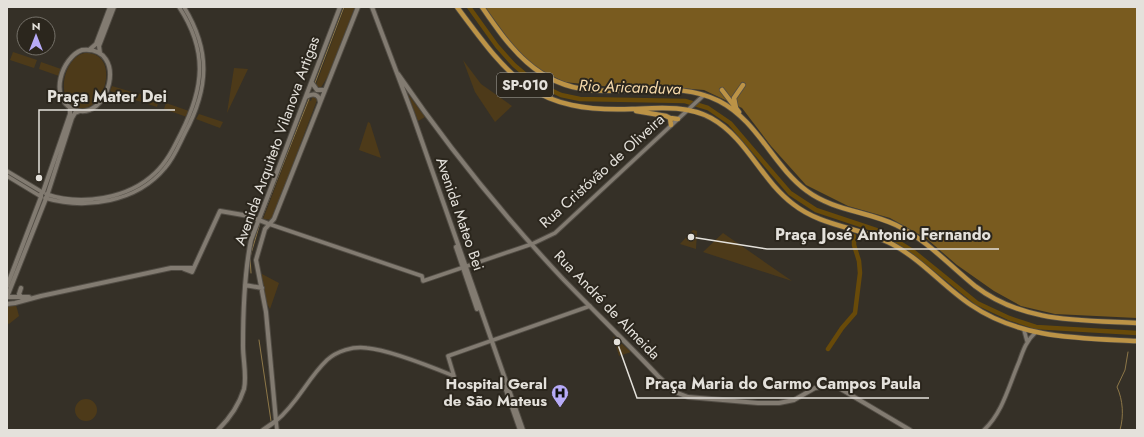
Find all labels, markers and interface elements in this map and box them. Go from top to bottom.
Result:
north arrow [16,16,56,56]
text: N [32,18,40,34]
street label: Avenida Arquiteto Vilanova Artigas [229,33,325,249]
road number: SP-010 [497,73,553,97]
water label: Rio Aricanduva [578,74,682,100]
callout: Praça Mater Dei [39,82,175,110]
text: Praça Mater Dei [47,85,167,108]
street label: Rua Cristóvão de Oliveira [535,109,669,233]
street label: Avenida Mateo Bei [430,154,490,274]
callout: Praça José Antonio Fernando [767,221,999,249]
text: Praça José Antonio Fernando [775,223,991,246]
street label: Rua André de Almeida [549,245,665,365]
callout: Praça Maria do Carmo Campos Paula [637,370,929,398]
text: Praça Maria do Carmo Campos Paula [645,372,921,395]
place label: Hospital Geral de São Mateus [443,373,547,412]
hospital icon: Hospital Geral de São Mateus [550,383,570,408]

